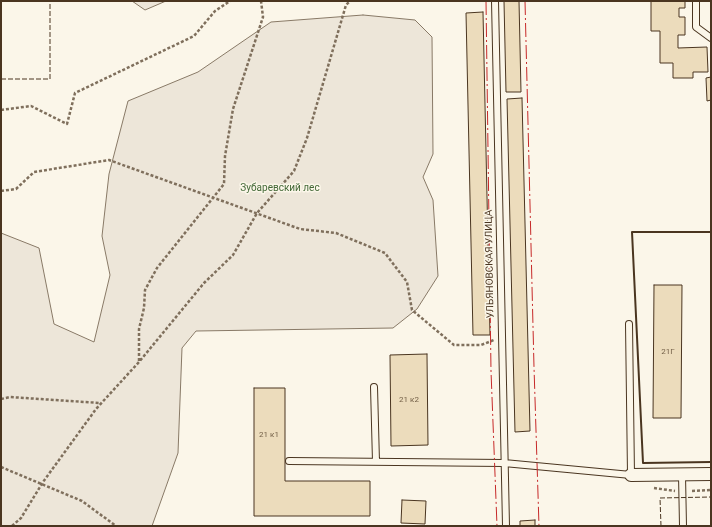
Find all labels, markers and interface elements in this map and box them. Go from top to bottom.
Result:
park label: Зубаревский лес [240,182,320,194]
street label: УЛЬЯНОВСКАЯ УЛИЦА [483,210,497,318]
house number: 21Г [661,347,675,357]
house number: 21 к2 [399,395,419,405]
house number: 21 к1 [259,430,279,440]

